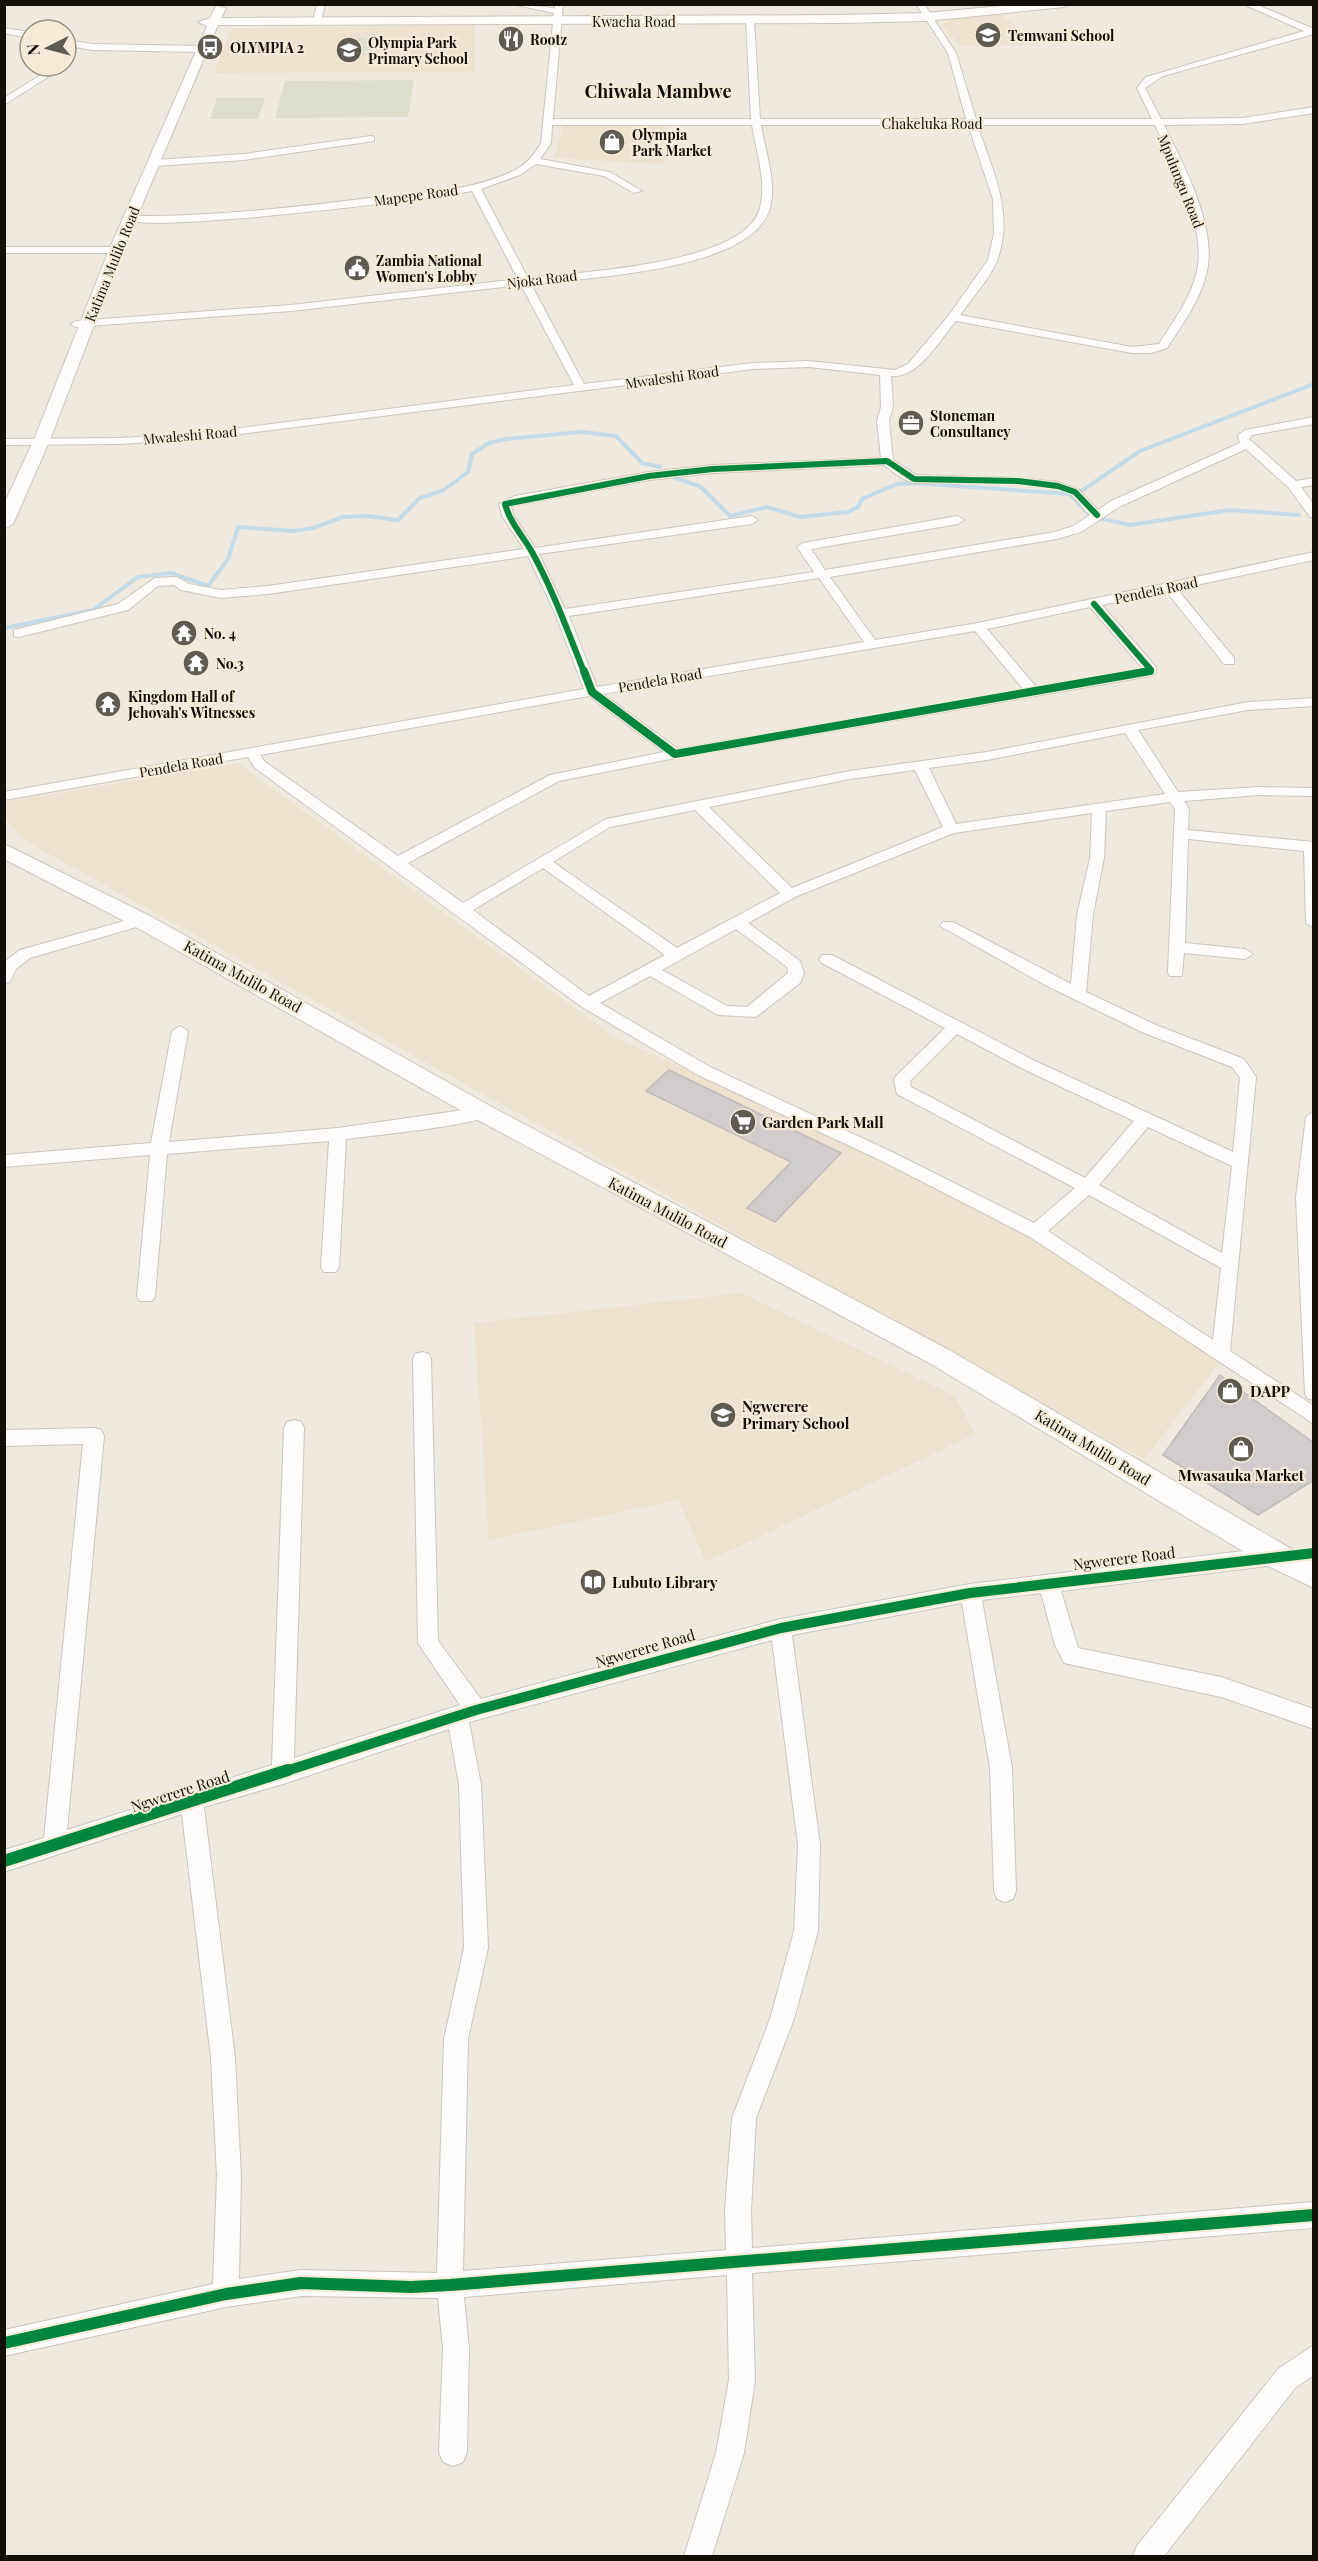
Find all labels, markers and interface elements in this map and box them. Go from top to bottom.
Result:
street label: Kwacha Road [592,12,676,31]
north arrow [18,18,78,78]
school or university icon: Temwani School [973,20,1003,50]
restaurant icon: Rootz [496,24,526,54]
place label: Temwani School [1008,26,1115,45]
place label: Rootz [530,30,567,49]
bus stop icon: OLYMPIA 2 [195,32,225,62]
place label: Olympia Park Primary School [368,33,469,68]
school or university icon: Olympia Park Primary School [334,35,364,65]
place label: OLYMPIA 2 [230,38,304,57]
text: N [21,42,44,56]
district label: Chiwala Mambwe [584,79,732,103]
street label: Chakeluka Road [881,114,983,133]
place label: Olympia Park Market [632,125,712,160]
shop icon: Olympia Park Market [597,127,627,157]
street label: Mpulungu Road [1154,131,1208,231]
street label: Mapepe Road [373,180,459,210]
street label: Katima Mulilo Road [80,203,144,325]
place label: Zambia National Women's Lobby [375,251,483,286]
public building icon: Zambia National Women's Lobby [342,253,372,283]
street label: Njoka Road [506,265,578,293]
street label: Mwaleshi Road [624,361,720,393]
place label: Stoneman Consultancy [930,406,1011,441]
office icon: Stoneman Consultancy [896,408,926,438]
street label: Mwaleshi Road [142,421,238,449]
street label: Pendela Road [1113,572,1199,608]
temple icon: No. 4 [169,618,199,648]
place label: No. 4 [204,624,236,643]
temple icon: No.3 [181,648,211,678]
place label: No.3 [216,654,244,673]
street label: Pendela Road [617,663,703,697]
place label: Kingdom Hall of Jehovah's Witnesses [127,687,255,722]
temple icon: Kingdom Hall of Jehovah's Witnesses [93,689,123,719]
street label: Pendela Road [138,748,224,782]
street label: Katima Mulilo Road [180,935,306,1017]
supermarket icon: Garden Park Mall [728,1107,758,1137]
place label: Garden Park Mall [762,1112,884,1132]
street label: Katima Mulilo Road [605,1172,731,1252]
shop icon: DAPP [1215,1376,1245,1406]
place label: DAPP [1250,1381,1290,1401]
place label: Ngwerere Primary School [742,1396,850,1433]
school or university icon: Ngwerere Primary School [708,1400,738,1430]
street label: Katima Mulilo Road [1031,1404,1155,1490]
shop icon: Mwasauka Market [1226,1434,1256,1464]
place label: Mwasauka Market [1178,1465,1305,1485]
street label: Ngwerere Road [1072,1542,1177,1574]
library icon: Lubuto Library [578,1567,608,1597]
place label: Lubuto Library [612,1572,718,1592]
street label: Ngwerere Road [593,1624,697,1672]
street label: Ngwerere Road [128,1766,232,1816]

